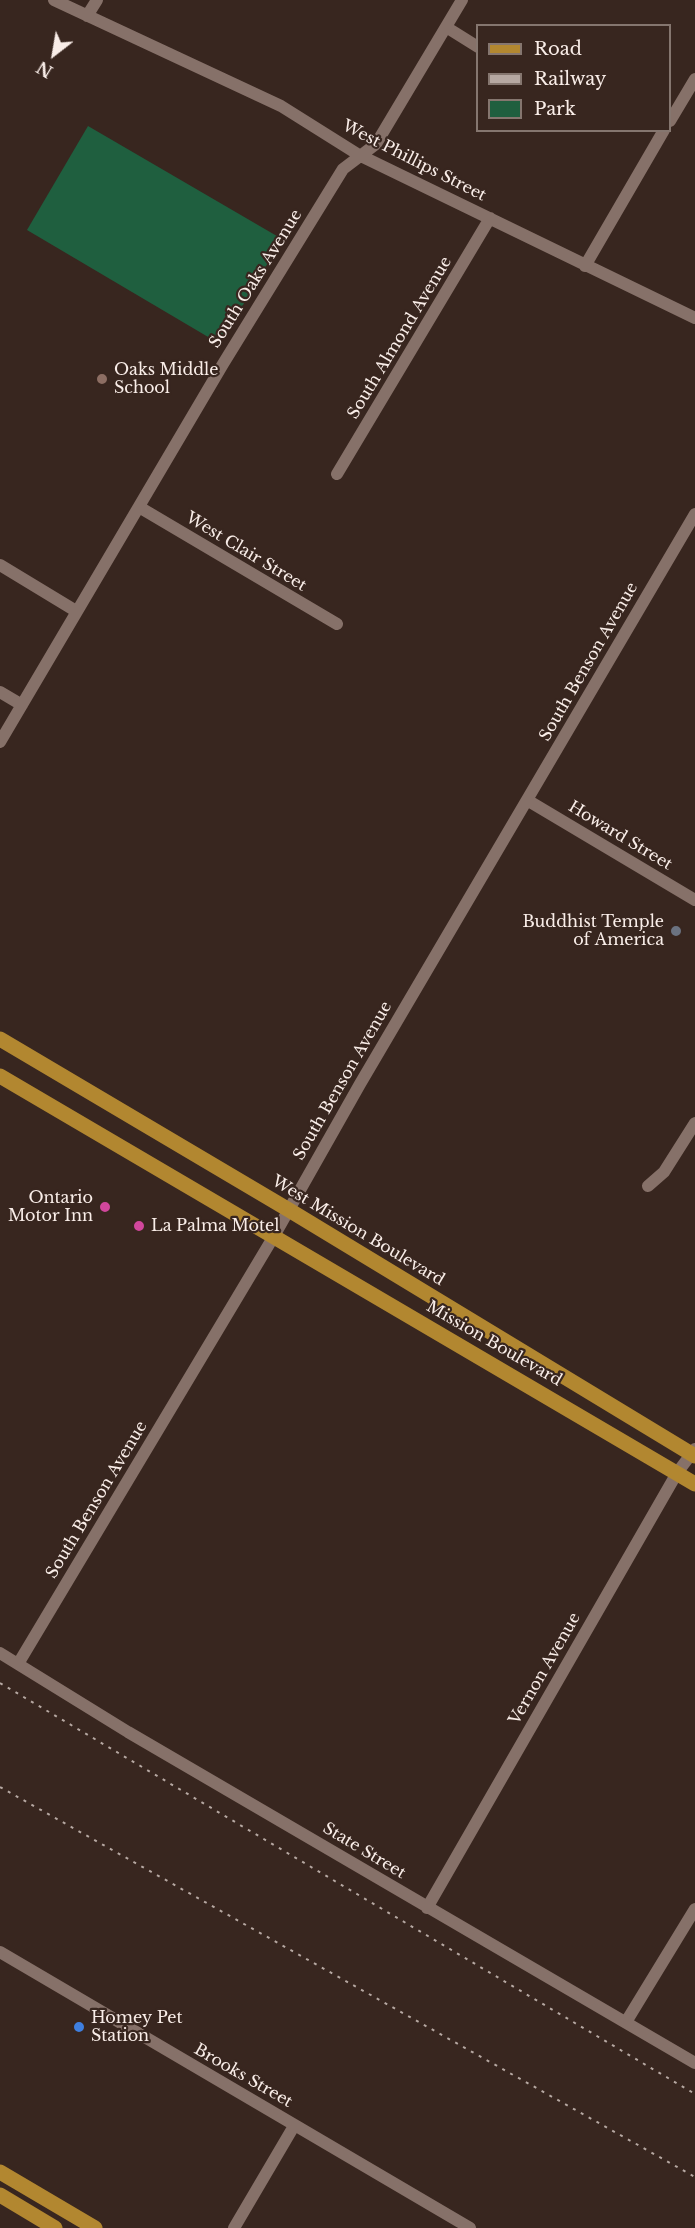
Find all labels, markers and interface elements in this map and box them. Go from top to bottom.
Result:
north arrow [24,24,84,84]
legend [476,24,671,132]
text: Road [534,38,582,60]
text: N [33,57,56,82]
text: Railway [534,68,606,90]
text: Park [534,98,576,120]
street label: West Phillips Street [339,116,489,206]
street label: South Oaks Avenue [206,206,306,352]
street label: South Almond Avenue [344,253,456,423]
place label: Oaks Middle School [114,360,218,398]
marker: Oaks Middle School [95,372,109,386]
street label: West Clair Street [182,508,310,596]
street label: South Benson Avenue [536,579,642,745]
street label: Howard Street [565,797,675,875]
place label: Buddhist Temple of America [522,912,664,950]
marker: Buddhist Temple of America [669,924,683,938]
street label: South Benson Avenue [290,998,396,1164]
street label: West Mission Boulevard [268,1172,448,1290]
place label: Ontario Motor Inn [8,1188,93,1226]
marker: Ontario Motor Inn [98,1200,112,1214]
place label: La Palma Motel [151,1216,279,1236]
marker: La Palma Motel [132,1219,146,1233]
street label: Mission Boulevard [423,1297,565,1391]
street label: South Benson Avenue [42,1418,152,1582]
street label: Vernon Avenue [505,1610,585,1728]
street label: State Street [319,1819,409,1883]
place label: Homey Pet Station [91,2008,183,2046]
marker: Homey Pet Station [72,2020,86,2034]
street label: Brooks Street [190,2040,296,2112]

